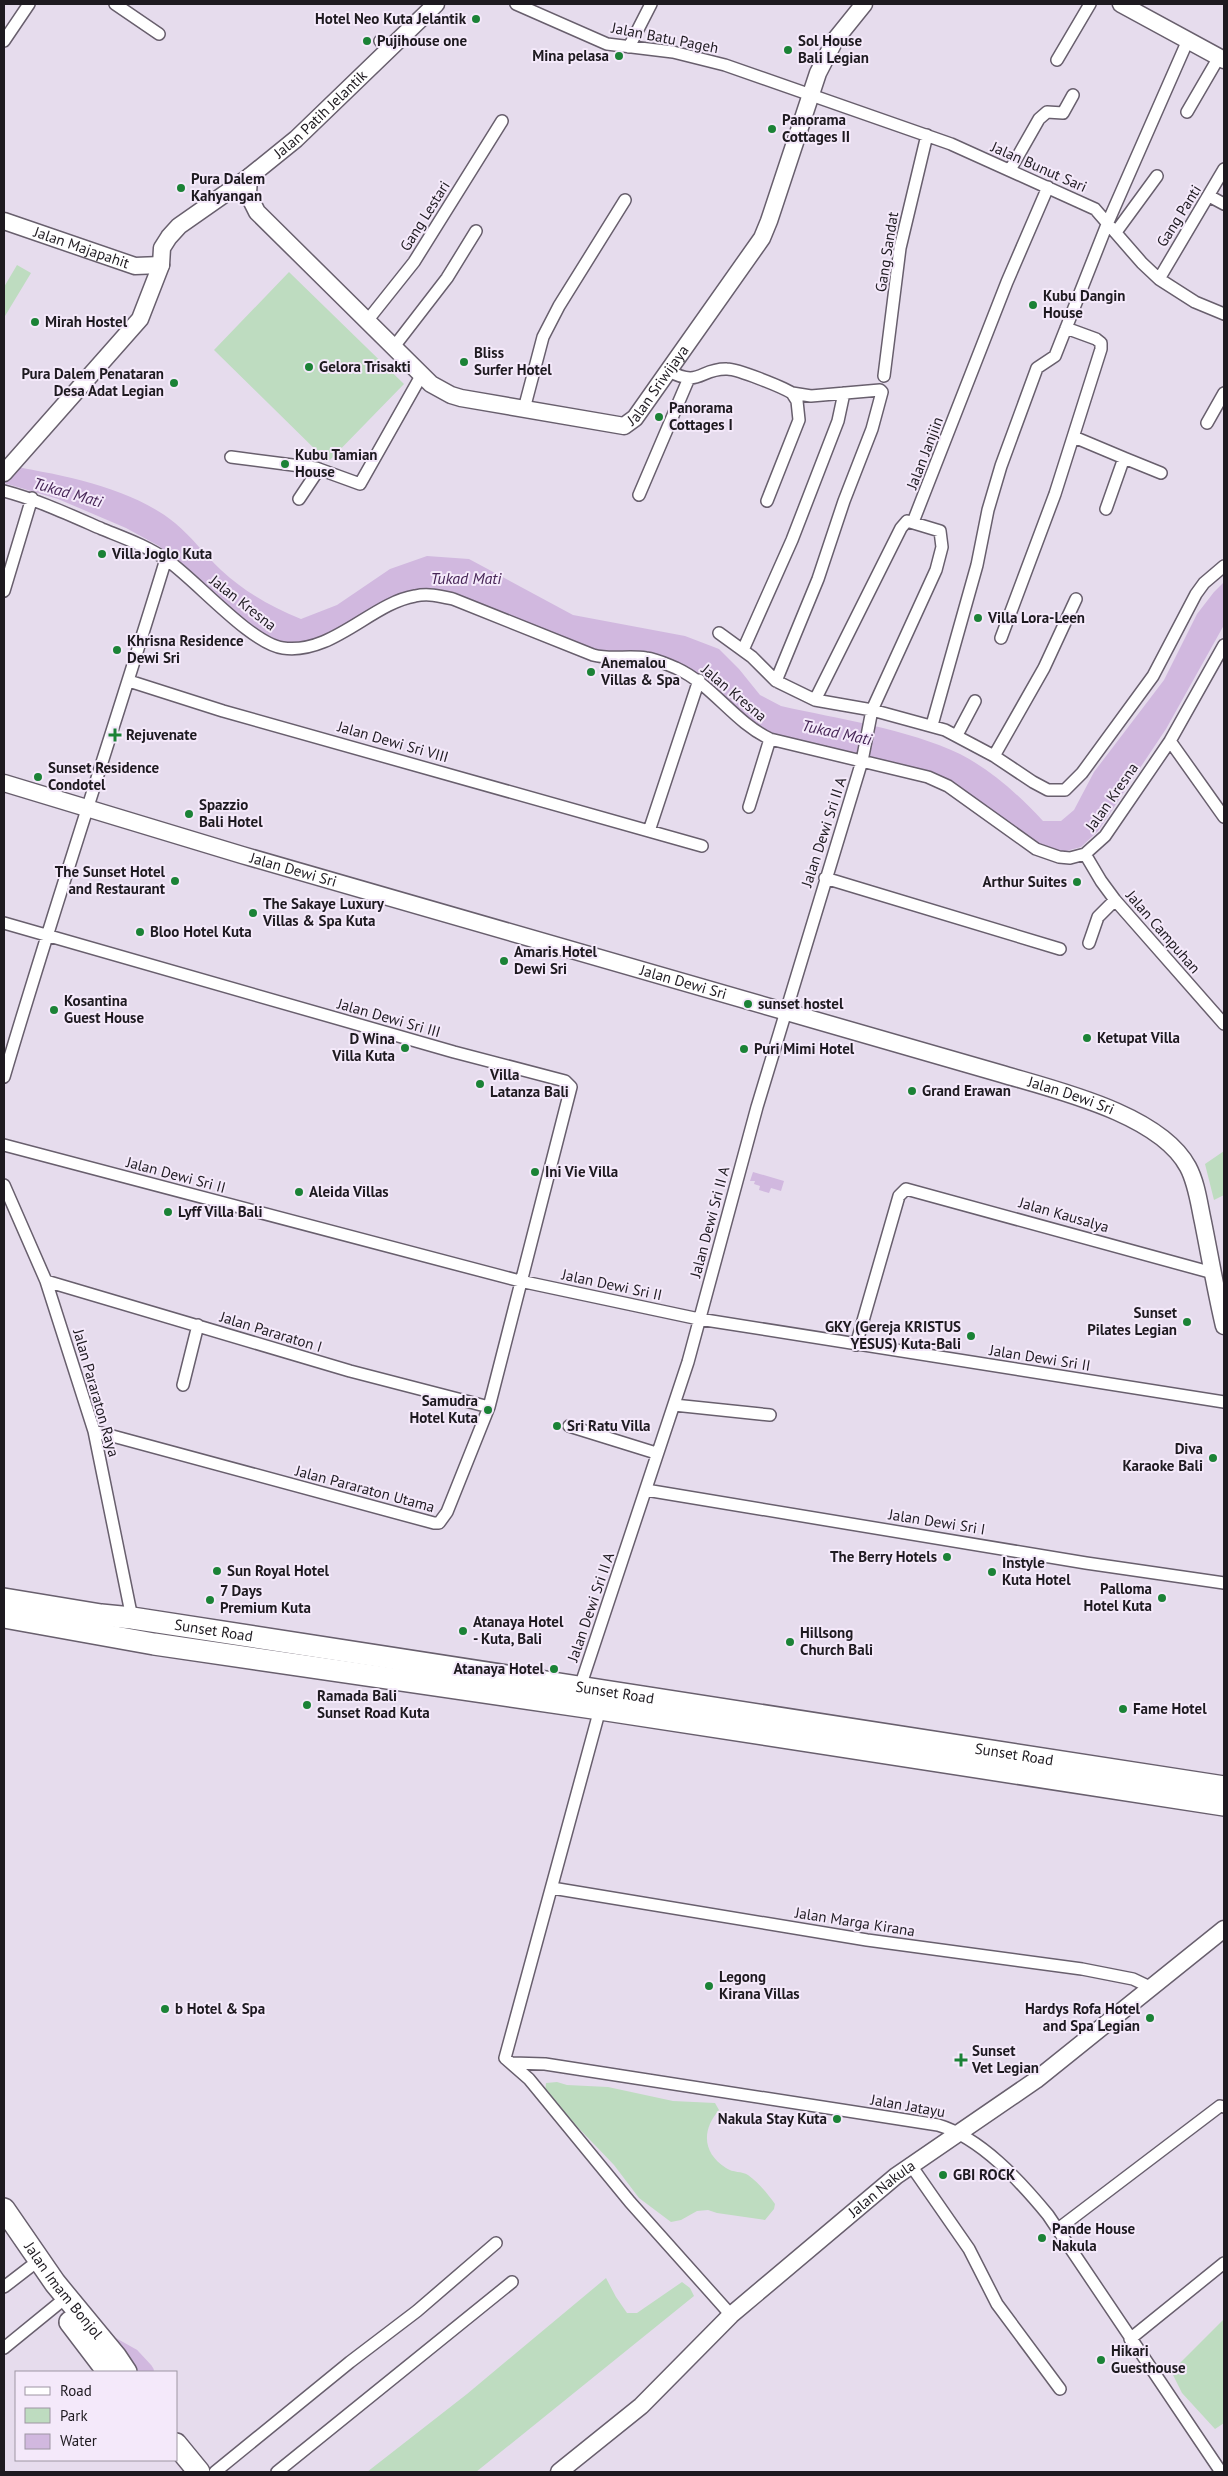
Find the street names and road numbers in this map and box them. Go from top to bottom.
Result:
street label: Jalan Batu Pageh [609,18,720,57]
street label: Jalan Patih Jelantik [269,65,371,163]
street label: Jalan Bunut Sari [988,137,1090,196]
street label: Gang Lestari [395,177,454,254]
street label: Gang Panti [1152,181,1205,250]
street label: Gang Sandat [871,210,902,293]
street label: Jalan Majapahit [31,222,132,272]
street label: Jalan Sriwijaya [623,341,692,430]
street label: Jalan Janjiin [902,414,947,493]
street label: Jalan Kresna [205,570,280,634]
street label: Jalan Kresna [697,659,771,725]
street label: Jalan Dewi Sri VIII [335,716,451,766]
street label: Jalan Kresna [1081,759,1142,835]
street label: Jalan Dewi Sri II A [797,774,850,890]
street label: Jalan Dewi Sri [247,848,339,891]
street label: Jalan Campuhan [1121,886,1205,977]
street label: Jalan Dewi Sri [637,960,729,1003]
street label: Jalan Dewi Sri III [334,993,443,1041]
street label: Jalan Dewi Sri [1025,1072,1117,1119]
street label: Jalan Dewi Sri II [123,1152,228,1197]
street label: Jalan Dewi Sri II A [685,1164,734,1280]
street label: Jalan Kausalya [1016,1192,1111,1236]
street label: Jalan Dewi Sri II [559,1264,664,1304]
street label: Jalan Pararaton I [217,1307,324,1356]
street label: Jalan Pararaton Raya [69,1326,124,1459]
street label: Jalan Dewi Sri II [987,1340,1092,1375]
street label: Jalan Pararaton Utama [292,1461,437,1516]
street label: Jalan Dewi Sri I [886,1504,987,1539]
street label: Jalan Dewi Sri II A [563,1550,618,1665]
street label: Sunset Road [173,1615,254,1646]
street label: Sunset Road [574,1677,655,1708]
street label: Sunset Road [974,1739,1055,1769]
street label: Jalan Marga Kirana [793,1902,916,1940]
street label: Jalan Jatayu [868,2089,947,2121]
street label: Jalan Nakula [843,2156,919,2222]
street label: Jalan Imam Bonjol [20,2237,108,2343]

